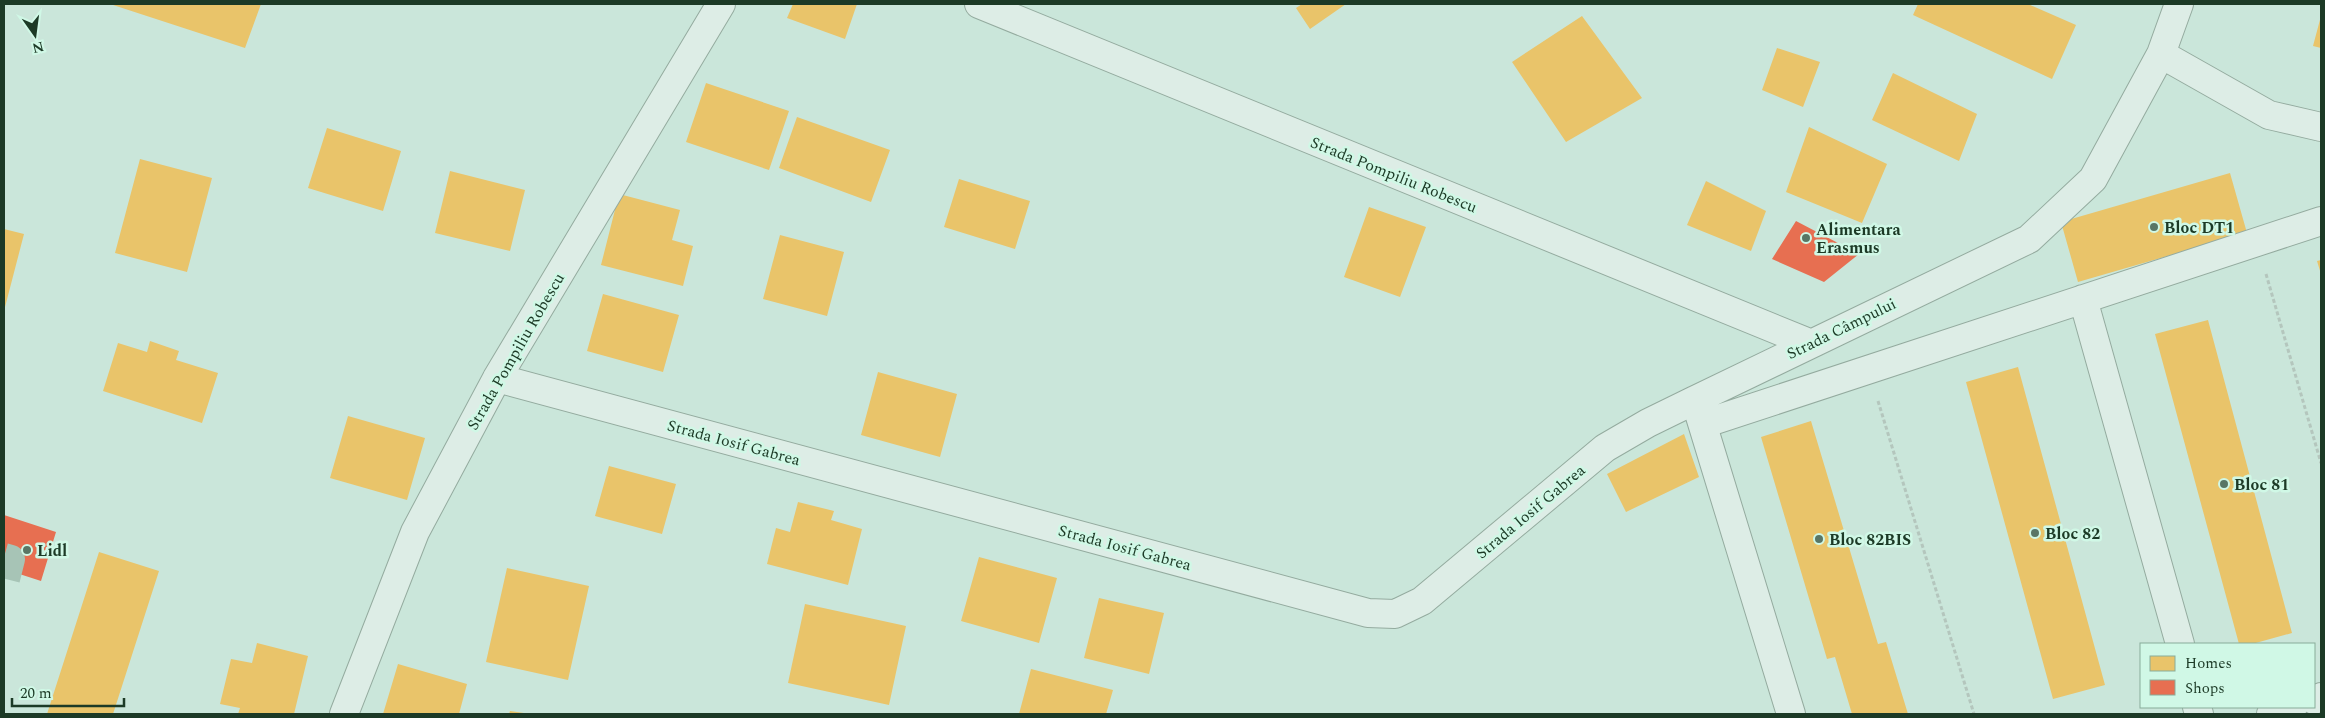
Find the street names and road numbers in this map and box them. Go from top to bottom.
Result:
street label: Strada Pompiliu Robescu [1307,130,1481,219]
street label: Strada Pompiliu Robescu [461,268,571,435]
street label: Strada Câmpului [1782,292,1900,366]
street label: Strada Iosif Gabrea [665,414,803,472]
street label: Strada Iosif Gabrea [1471,458,1591,565]
street label: Strada Iosif Gabrea [1056,519,1194,577]

